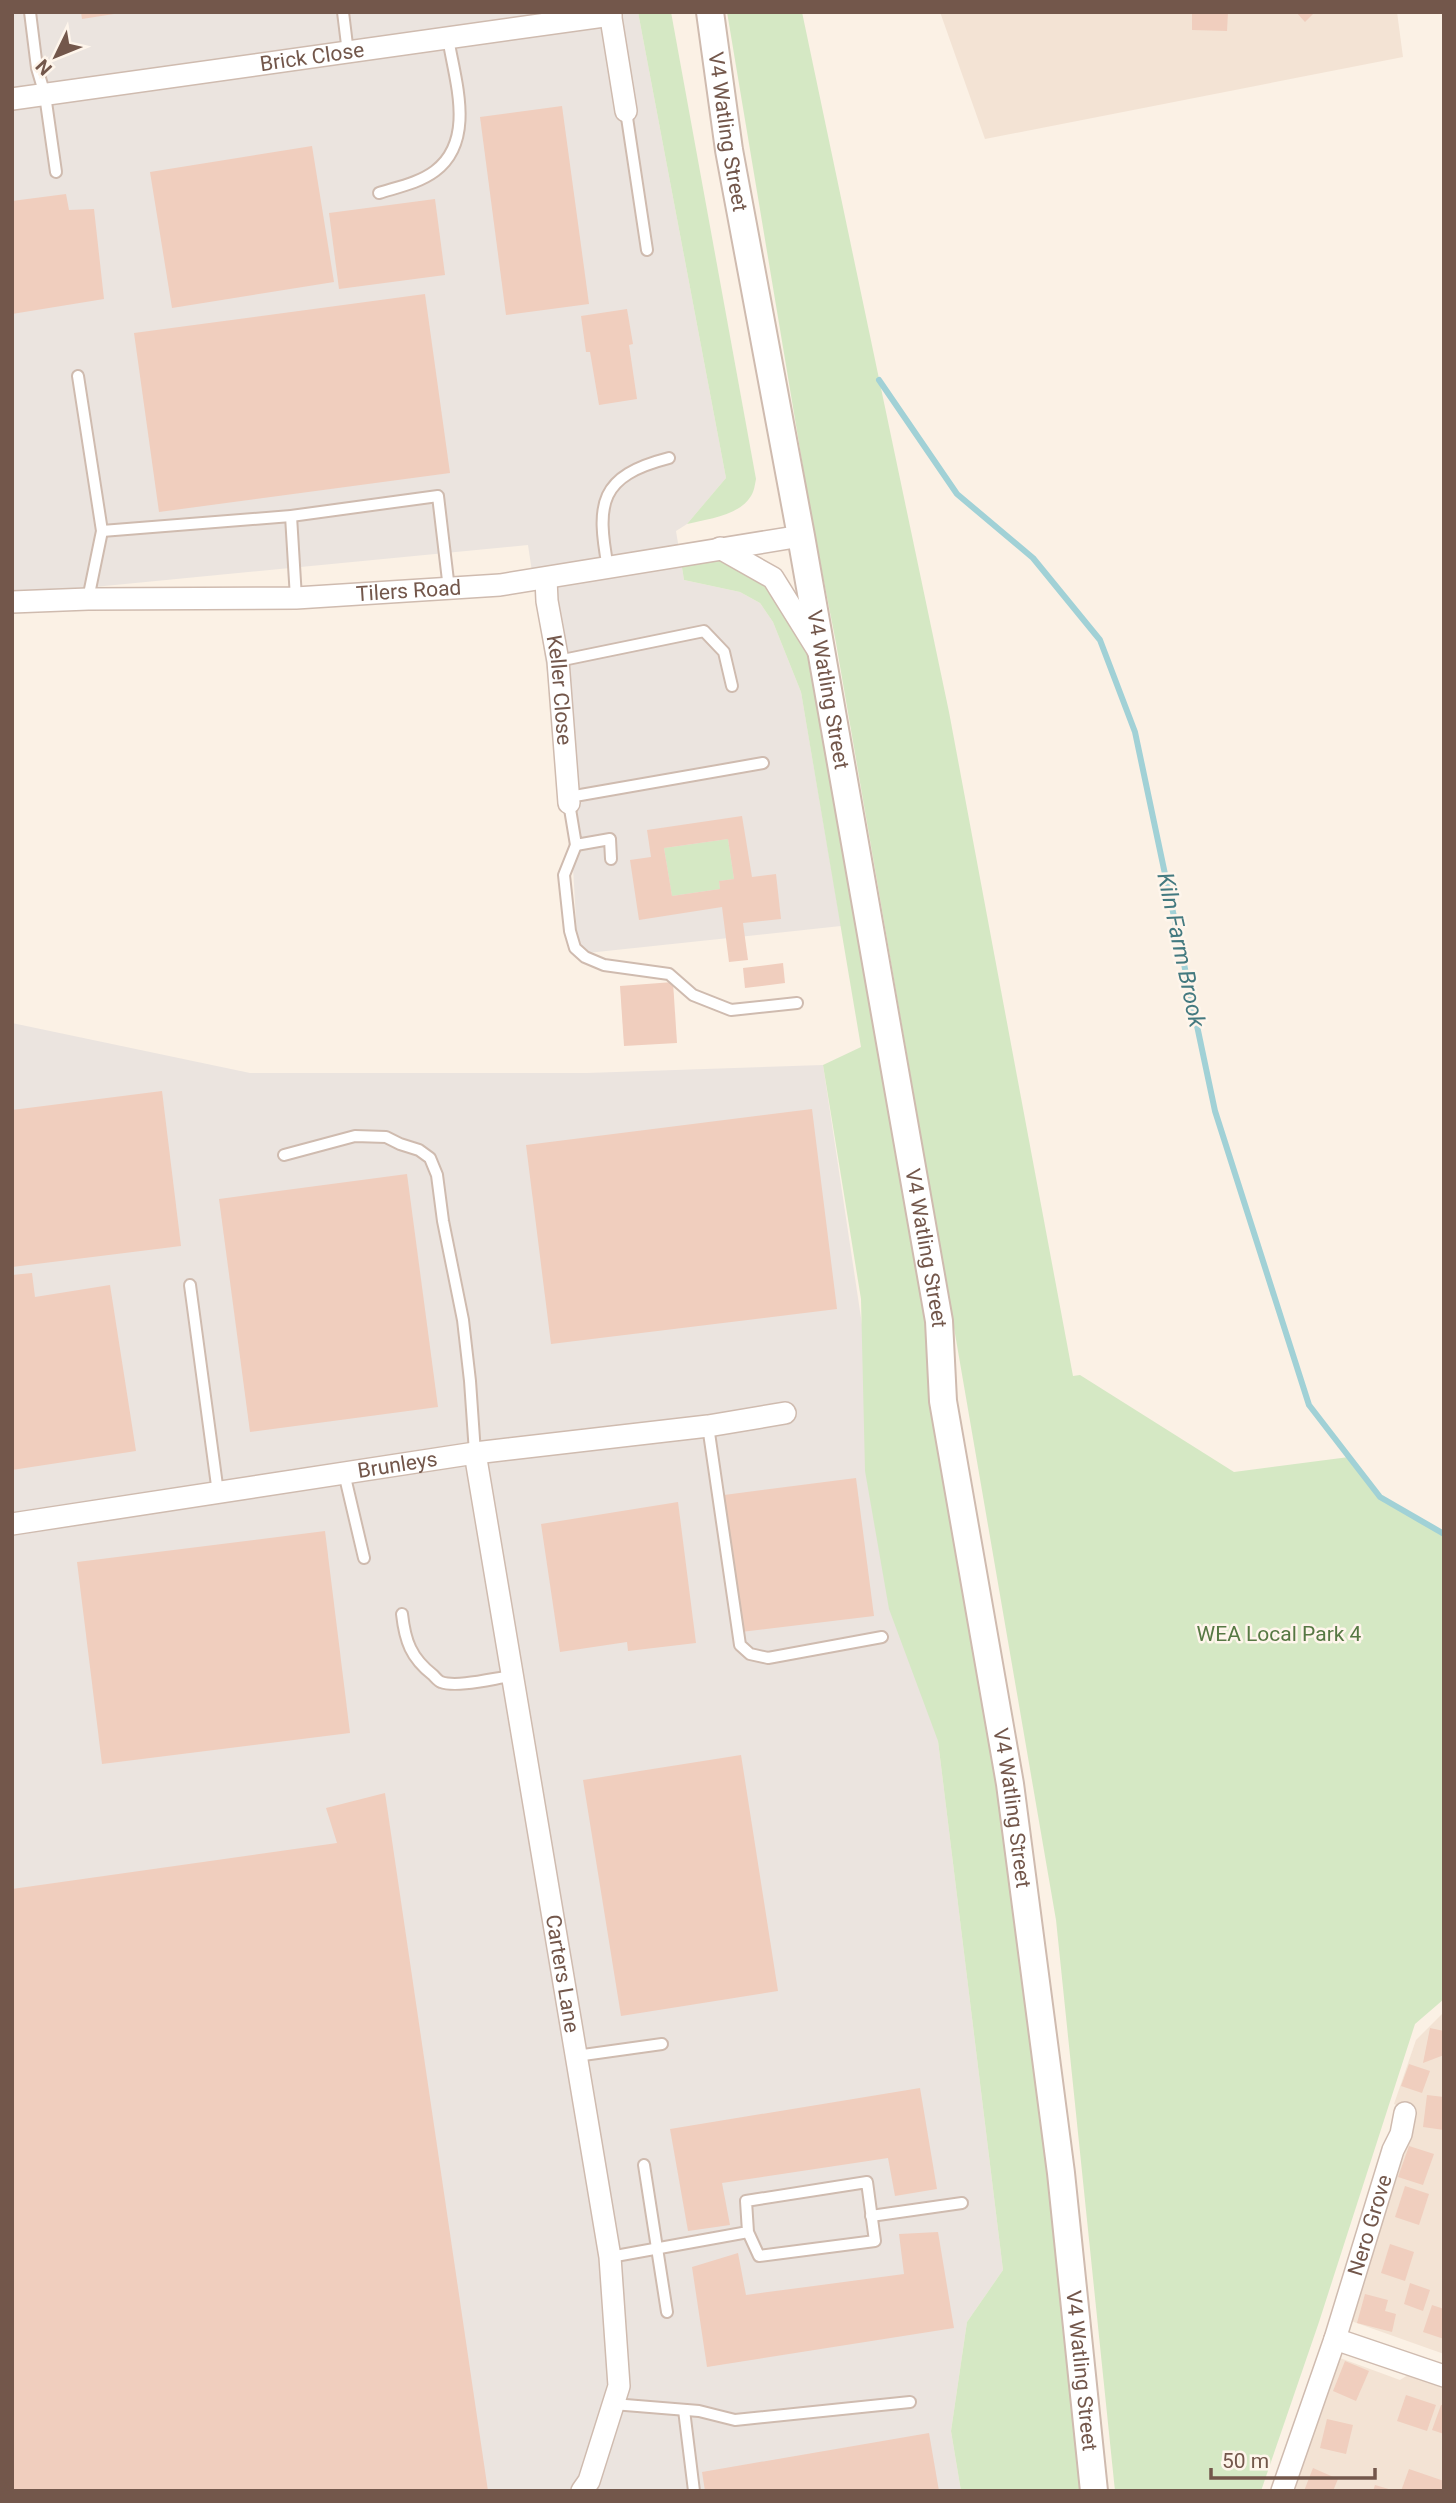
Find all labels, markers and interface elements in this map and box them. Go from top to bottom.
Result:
north arrow [21,21,91,91]
street label: Brick Close [258,38,366,76]
street label: V4 Watling Street [704,50,752,214]
text: N [31,55,57,80]
street label: Tilers Road [355,575,462,606]
street label: V4 Watling Street [802,608,854,771]
street label: Keller Close [541,633,576,746]
water label: Kiln Farm Brook [1151,870,1211,1031]
street label: V4 Watling Street [900,1167,951,1328]
street label: Brunleys [356,1447,439,1483]
park label: WEA Local Park 4 [1197,1622,1362,1646]
street label: V4 Watling Street [988,1726,1036,1890]
street label: Carters Lane [541,1913,584,2035]
street label: Nero Grove [1343,2172,1397,2279]
street label: V4 Watling Street [1061,2289,1102,2452]
scale bar [1211,2436,1376,2480]
text: 50 m [1222,2449,1269,2473]

